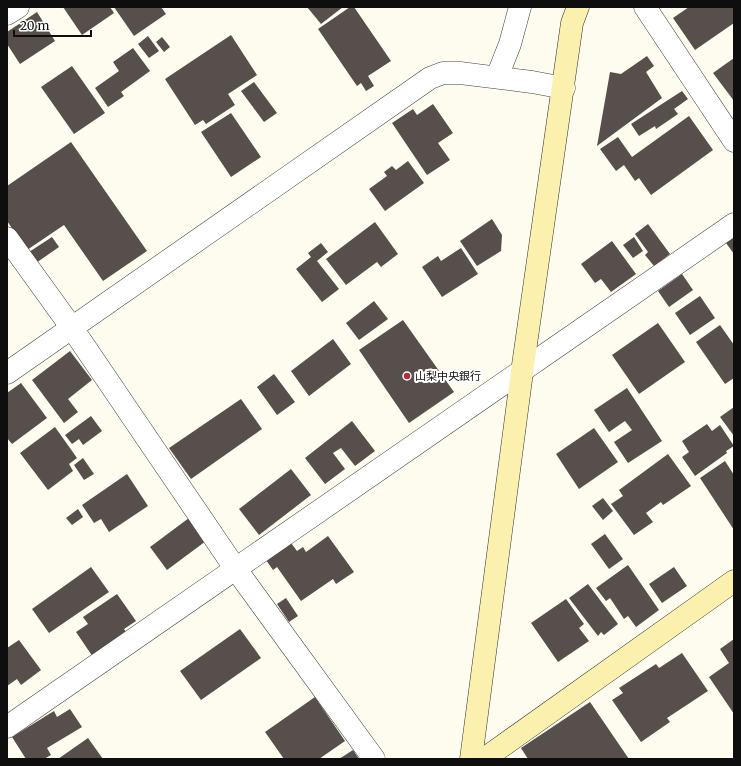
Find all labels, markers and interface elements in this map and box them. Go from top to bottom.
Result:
scale bar [14,12,91,38]
text: 20 m [20,18,49,33]
place label: 山梨中央銀行 [415,369,481,383]
marker: 山梨中央銀行 [402,371,412,381]

